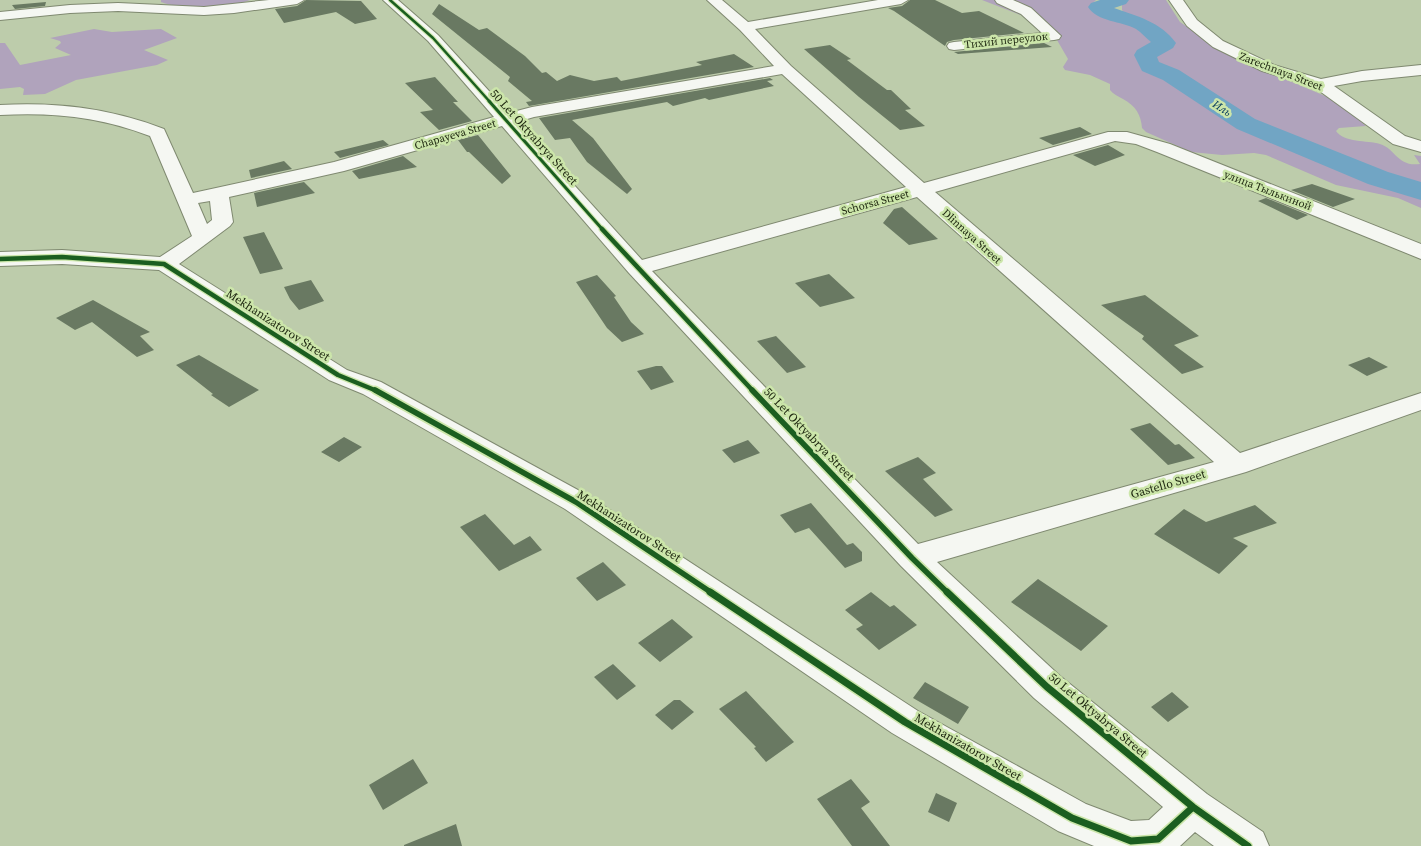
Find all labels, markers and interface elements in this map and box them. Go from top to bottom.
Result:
street label: Тихий переулок [964,29,1048,52]
street label: Zarechnaya Street [1237,49,1325,94]
street label: 50 Let Oktyabrya Street [487,86,581,188]
water label: Иль [1209,96,1234,120]
street label: Chapayeva Street [413,116,498,153]
street label: улица Тылькиной [1222,167,1314,214]
street label: Schorsa Street [840,186,911,219]
street label: Dlinnaya Street [939,206,1005,267]
street label: Mekhanizatorov Street [223,285,333,365]
street label: 50 Let Oktyabrya Street [760,384,858,484]
street label: Gastello Street [1129,466,1207,502]
street label: Mekhanizatorov Street [574,486,684,566]
street label: 50 Let Oktyabrya Street [1045,669,1151,761]
street label: Mekhanizatorov Street [912,710,1024,784]

